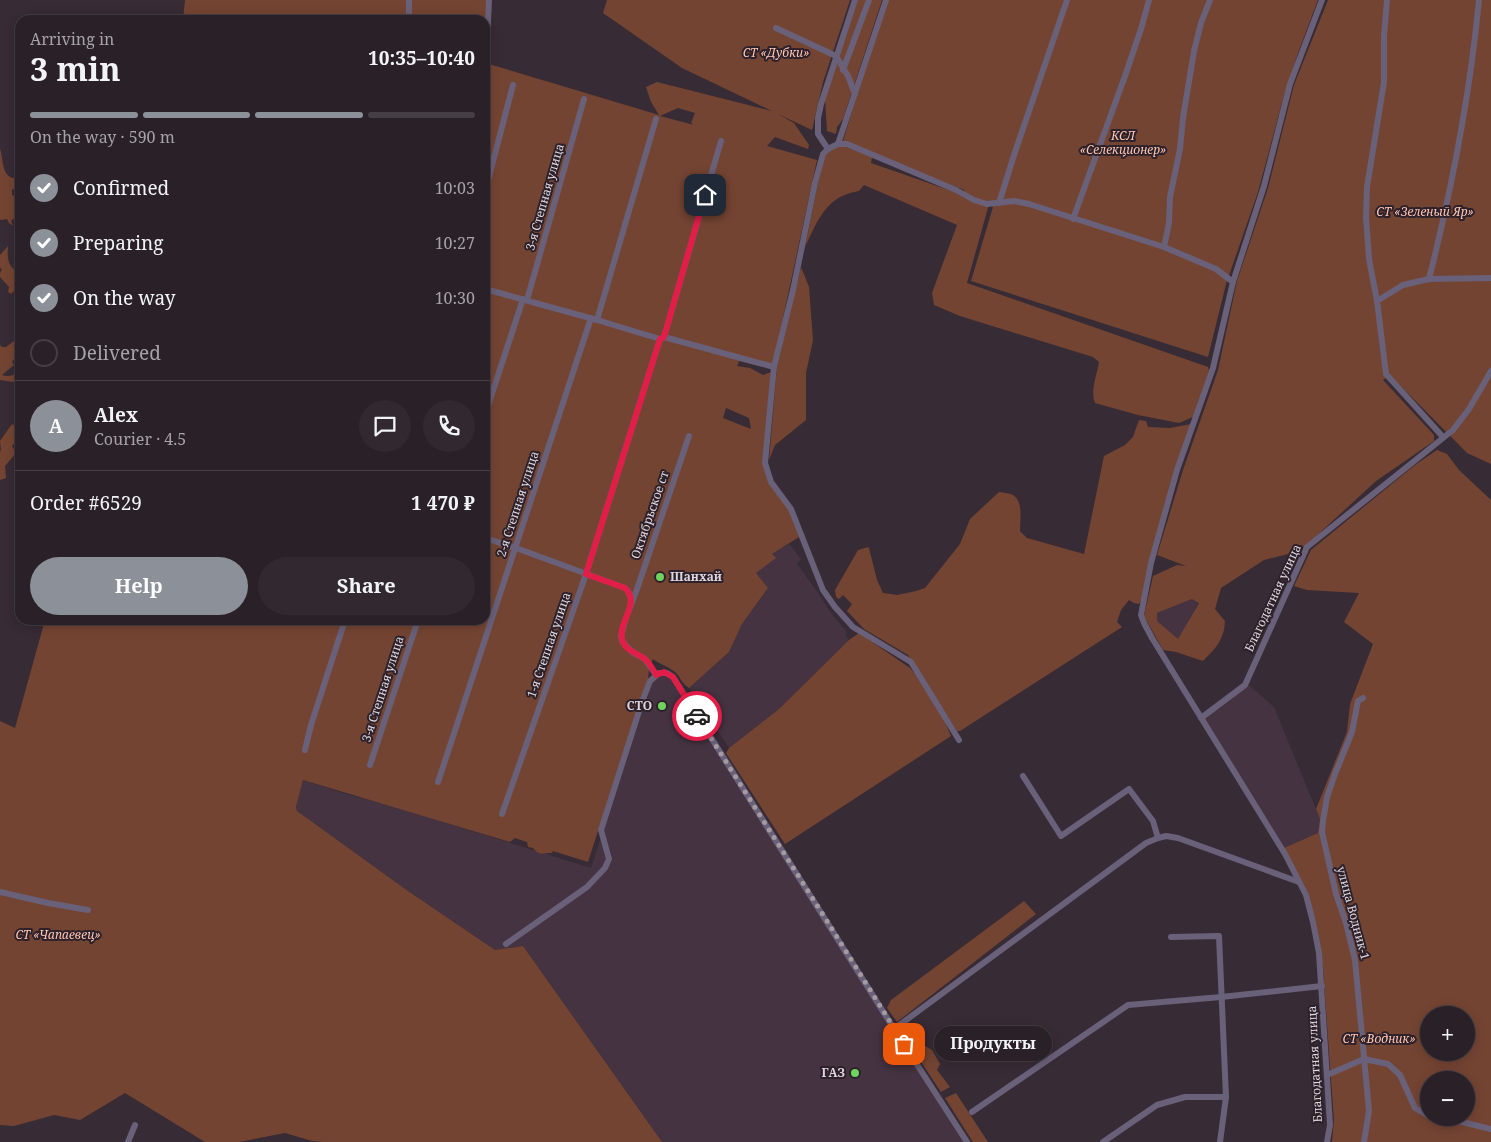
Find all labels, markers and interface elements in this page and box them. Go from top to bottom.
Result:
text: Arriving in [30,28,114,50]
park label: СТ «Дубки» [743,44,809,61]
text: 10:35–10:40 [368,45,475,71]
text: 3 min [30,47,121,90]
text: On the way · 590 m [30,126,175,148]
park label: КСЛ «Селекционер» [1080,127,1166,158]
street label: 3-я Степная улица [521,141,568,252]
icon: check [30,174,58,202]
pin [684,174,726,216]
text: Confirmed [73,175,169,201]
text: 10:03 [435,177,475,199]
icon: home [691,181,719,209]
park label: СТ «Зеленый Яр» [1376,203,1474,220]
icon: check [30,229,58,257]
text: Preparing [73,230,163,256]
text: 10:27 [435,232,475,254]
icon: check [30,284,58,312]
text: On the way [73,285,176,311]
text: 10:30 [435,287,475,309]
text: Delivered [73,340,161,366]
button: chat [359,400,411,452]
button: phone [423,400,475,452]
text: Alex [94,402,138,428]
text: A [49,413,63,439]
text: Courier · 4.5 [94,428,186,450]
street label: 2-я Степная улица [492,449,543,559]
street label: Октябрьское ст [627,468,673,561]
text: Order #6529 [30,490,142,516]
text: 1 470 ₽ [411,490,475,516]
street label: Благодатная улица [1240,541,1305,654]
button: Help [30,557,248,615]
button: Share [258,557,475,615]
place label: Шанхай [670,568,722,585]
marker: Шанхай [654,571,666,583]
street label: 1-я Степная улица [523,590,575,700]
street label: 3-я Степная улица [357,634,408,744]
courier [672,691,722,741]
place label: СТО [627,697,652,714]
marker: СТО [656,700,668,712]
icon: car [683,702,711,730]
street label: улица Водник-1 [1333,864,1374,961]
park label: СТ «Чапаевец» [15,926,101,943]
street label: Благодатная улица [1303,1005,1326,1123]
map controls [1420,1006,1475,1126]
button: + [1420,1006,1475,1061]
pin [883,1023,925,1065]
callout: Продукты [934,1026,1052,1062]
icon: bag [890,1030,918,1058]
park label: СТ «Водник» [1342,1030,1416,1047]
text: Продукты [950,1032,1036,1054]
place label: ГАЗ [821,1064,845,1081]
marker: ГАЗ [849,1067,861,1079]
button: − [1420,1071,1475,1126]

